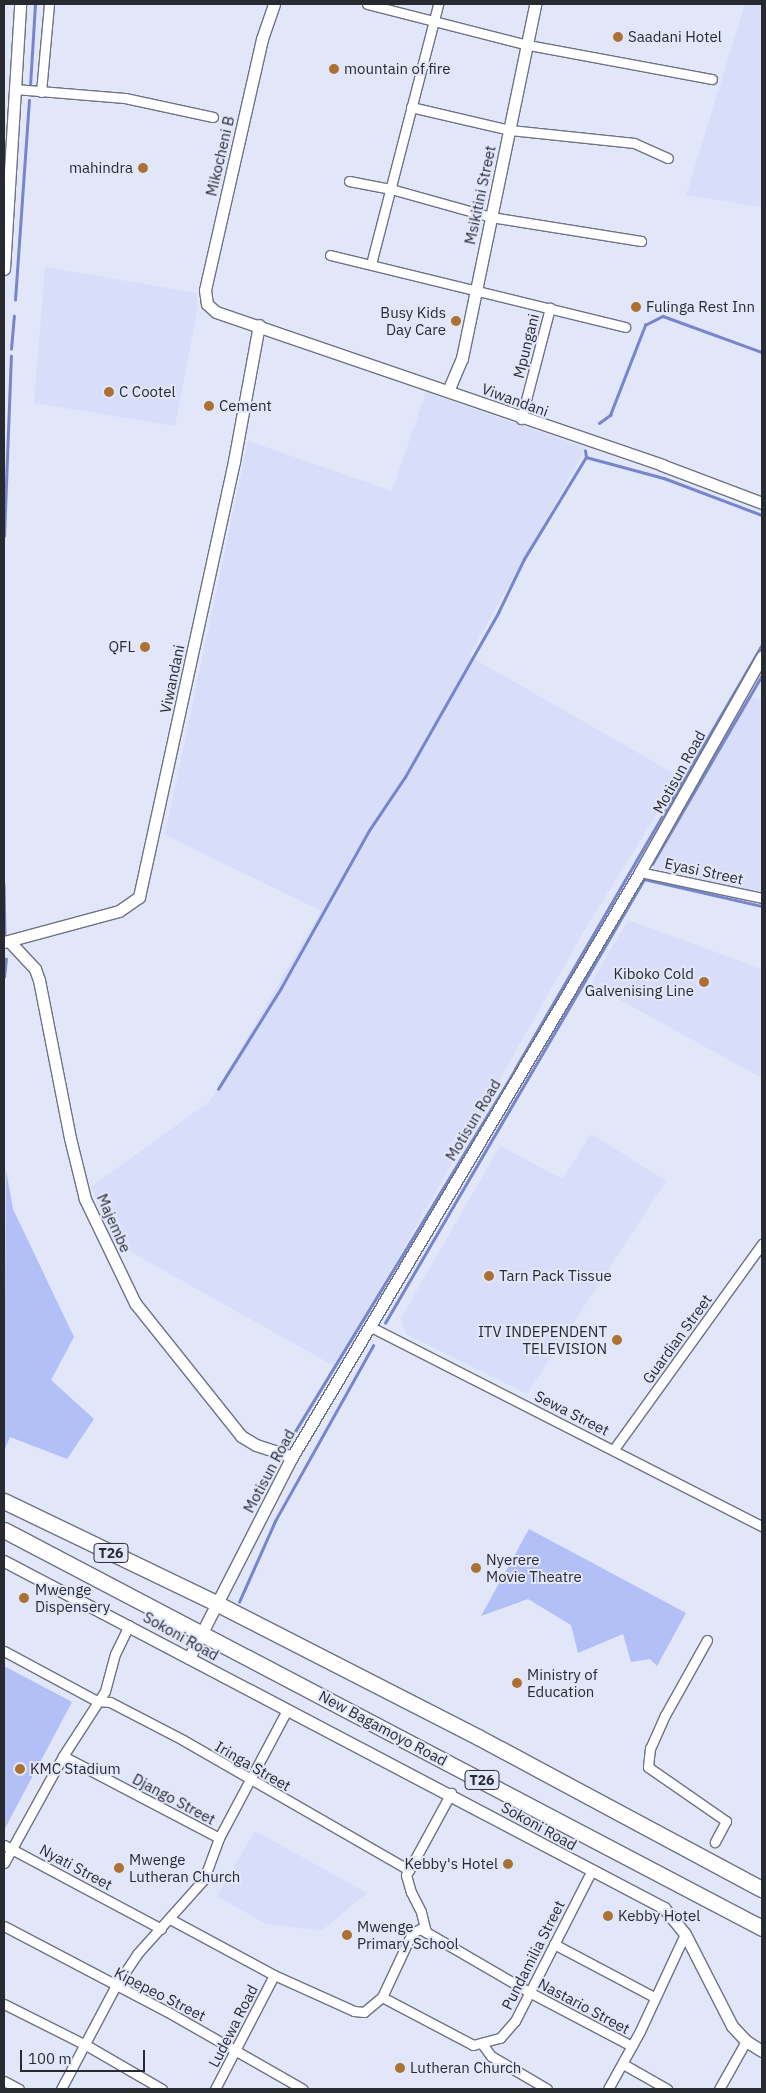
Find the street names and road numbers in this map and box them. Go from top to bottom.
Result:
street label: Mikocheni B [202,114,238,198]
street label: Msikitini Street [461,144,499,246]
street label: Mpungani [509,312,543,380]
street label: Viwandani [479,380,551,420]
street label: Viwandani [156,643,188,715]
street label: Motisun Road [649,727,709,817]
street label: Eyasi Street [663,854,745,888]
street label: Motisun Road [442,1076,504,1164]
street label: Majembe [93,1191,135,1255]
street label: Guardian Street [639,1291,715,1387]
street label: Sewa Street [532,1387,612,1439]
street label: Motisun Road [239,1426,299,1516]
road number: T26 [94,1542,128,1565]
street label: Sokoni Road [140,1608,222,1664]
street label: New Bagamoyo Road [316,1687,450,1769]
street label: Iringa Street [212,1737,294,1795]
road number: T26 [464,1768,500,1792]
street label: Django Street [129,1770,219,1828]
street label: Sokoni Road [498,1798,580,1854]
street label: Nyati Street [37,1840,115,1894]
street label: Pundamilia Street [498,1897,568,2013]
street label: Kipepeo Street [111,1963,209,2025]
street label: Nastario Street [535,1974,633,2038]
street label: Ludewa Road [205,1982,261,2070]

